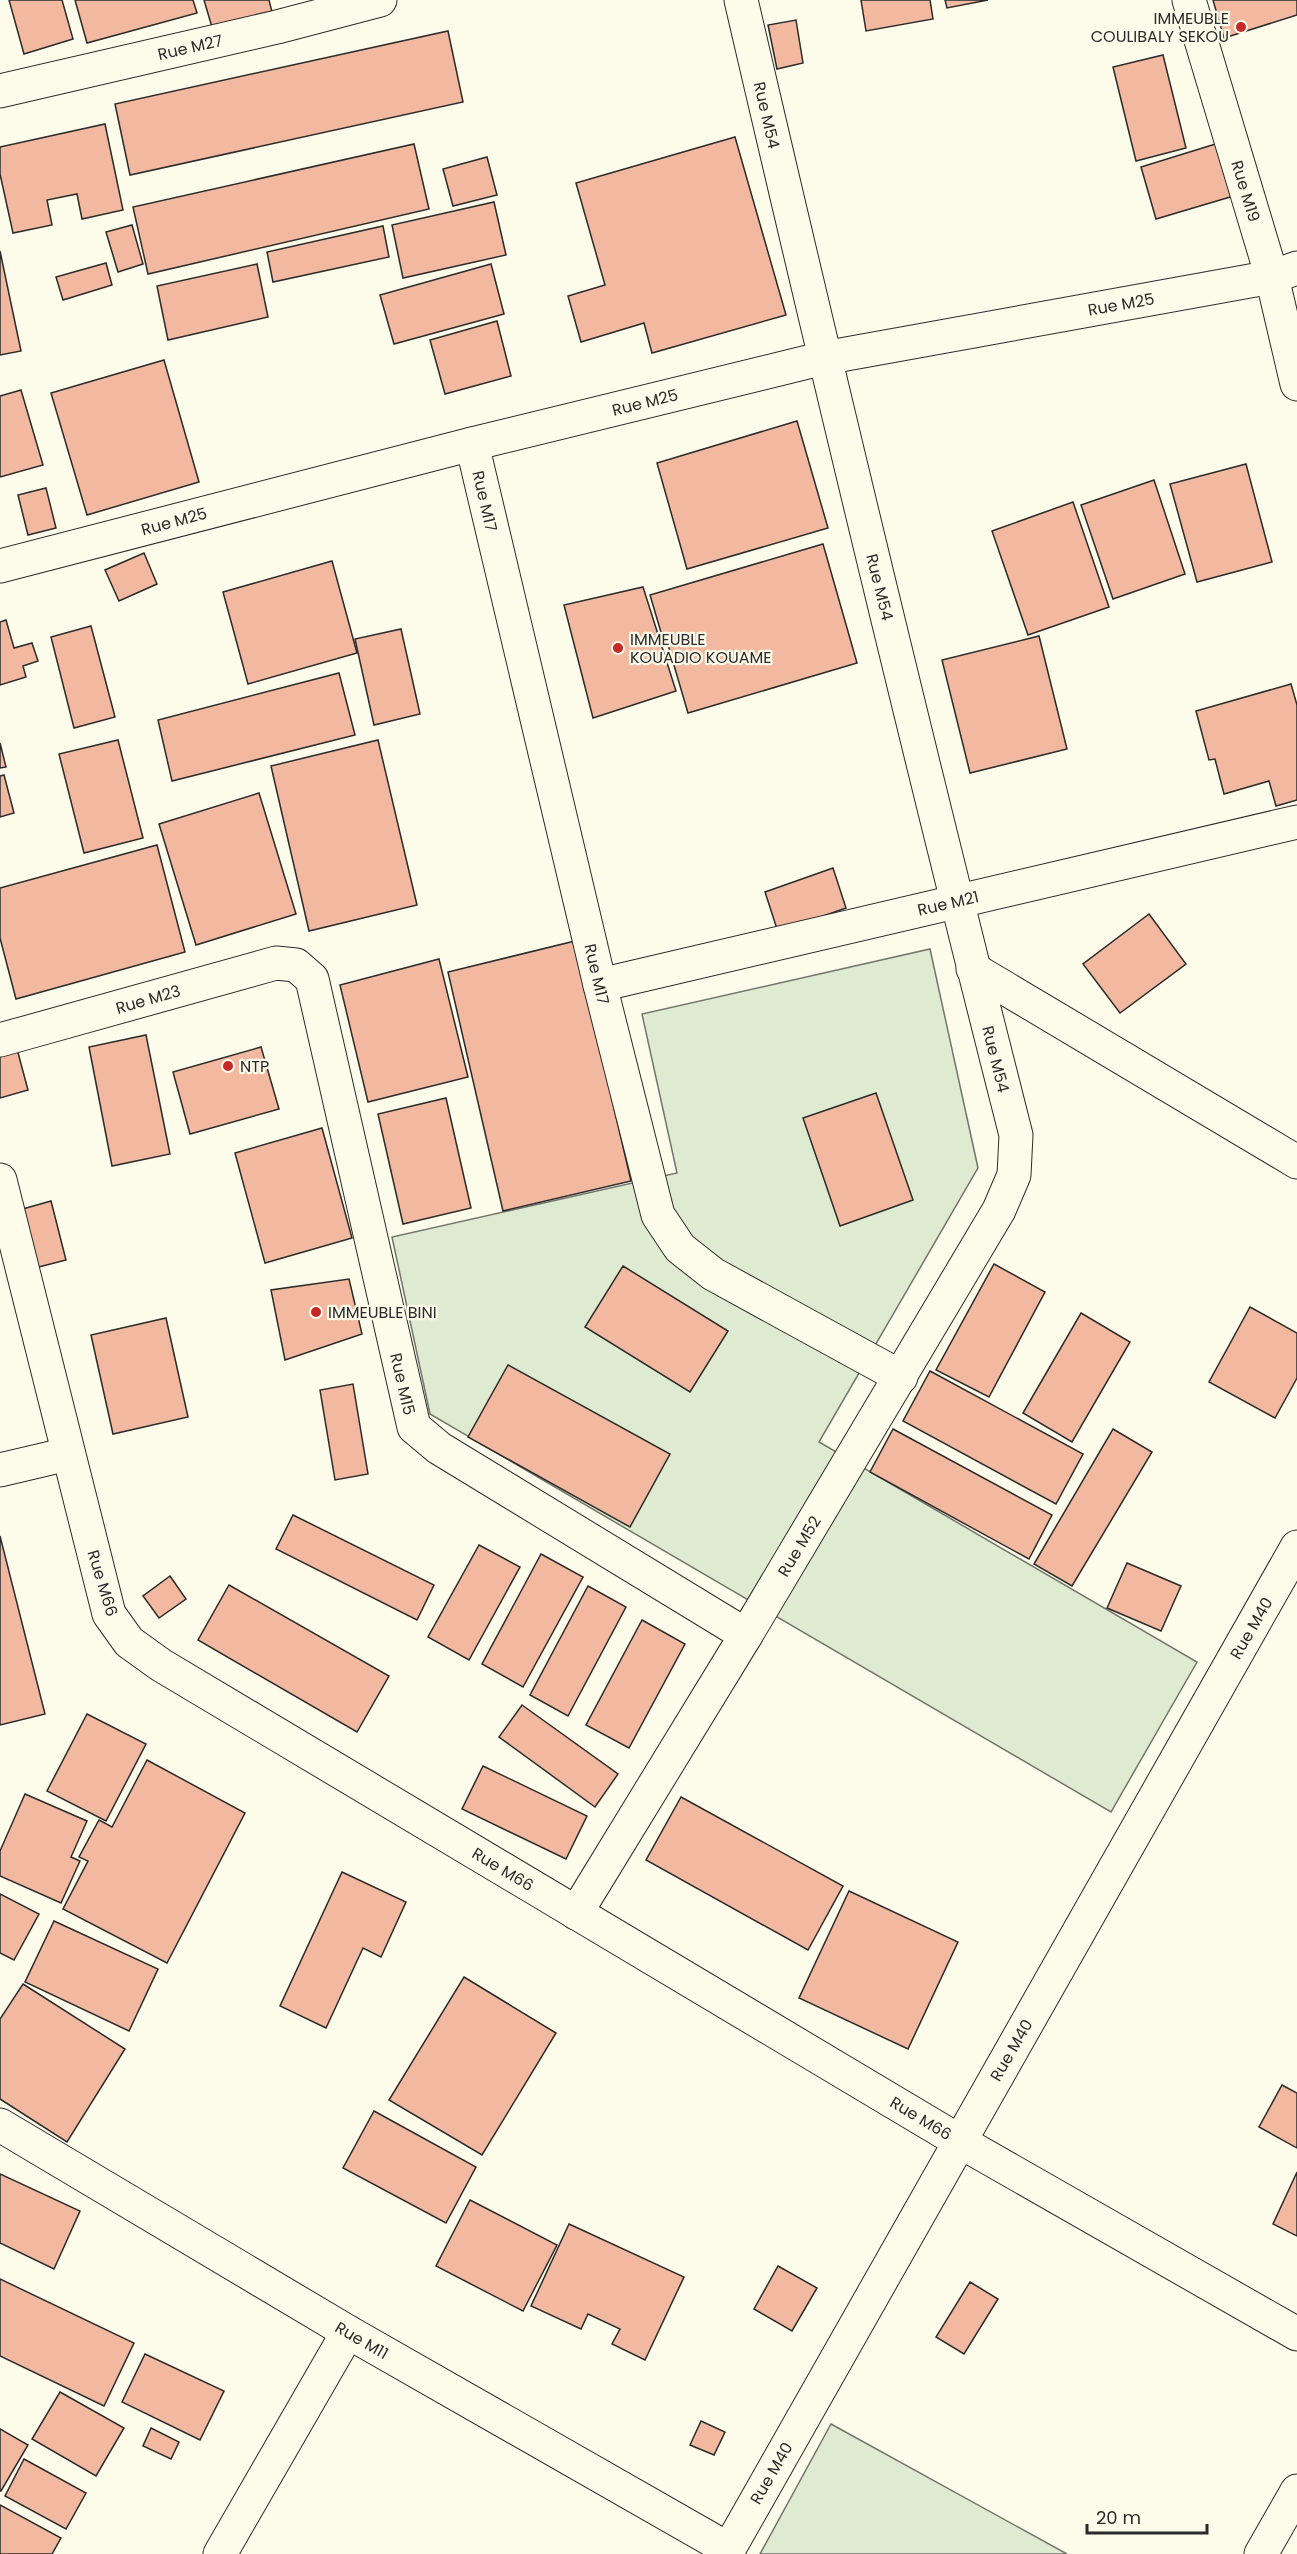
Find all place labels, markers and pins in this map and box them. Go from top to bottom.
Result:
place label: IMMEUBLE COULIBALY SEKOU [1091,7,1229,48]
marker: IMMEUBLE COULIBALY SEKOU [1234,20,1248,34]
place label: IMMEUBLE KOUADIO KOUAME [630,628,772,669]
marker: IMMEUBLE KOUADIO KOUAME [611,641,625,655]
place label: NTP [240,1055,269,1078]
marker: NTP [221,1059,235,1073]
place label: IMMEUBLE BINI [328,1301,437,1324]
marker: IMMEUBLE BINI [309,1305,323,1319]

